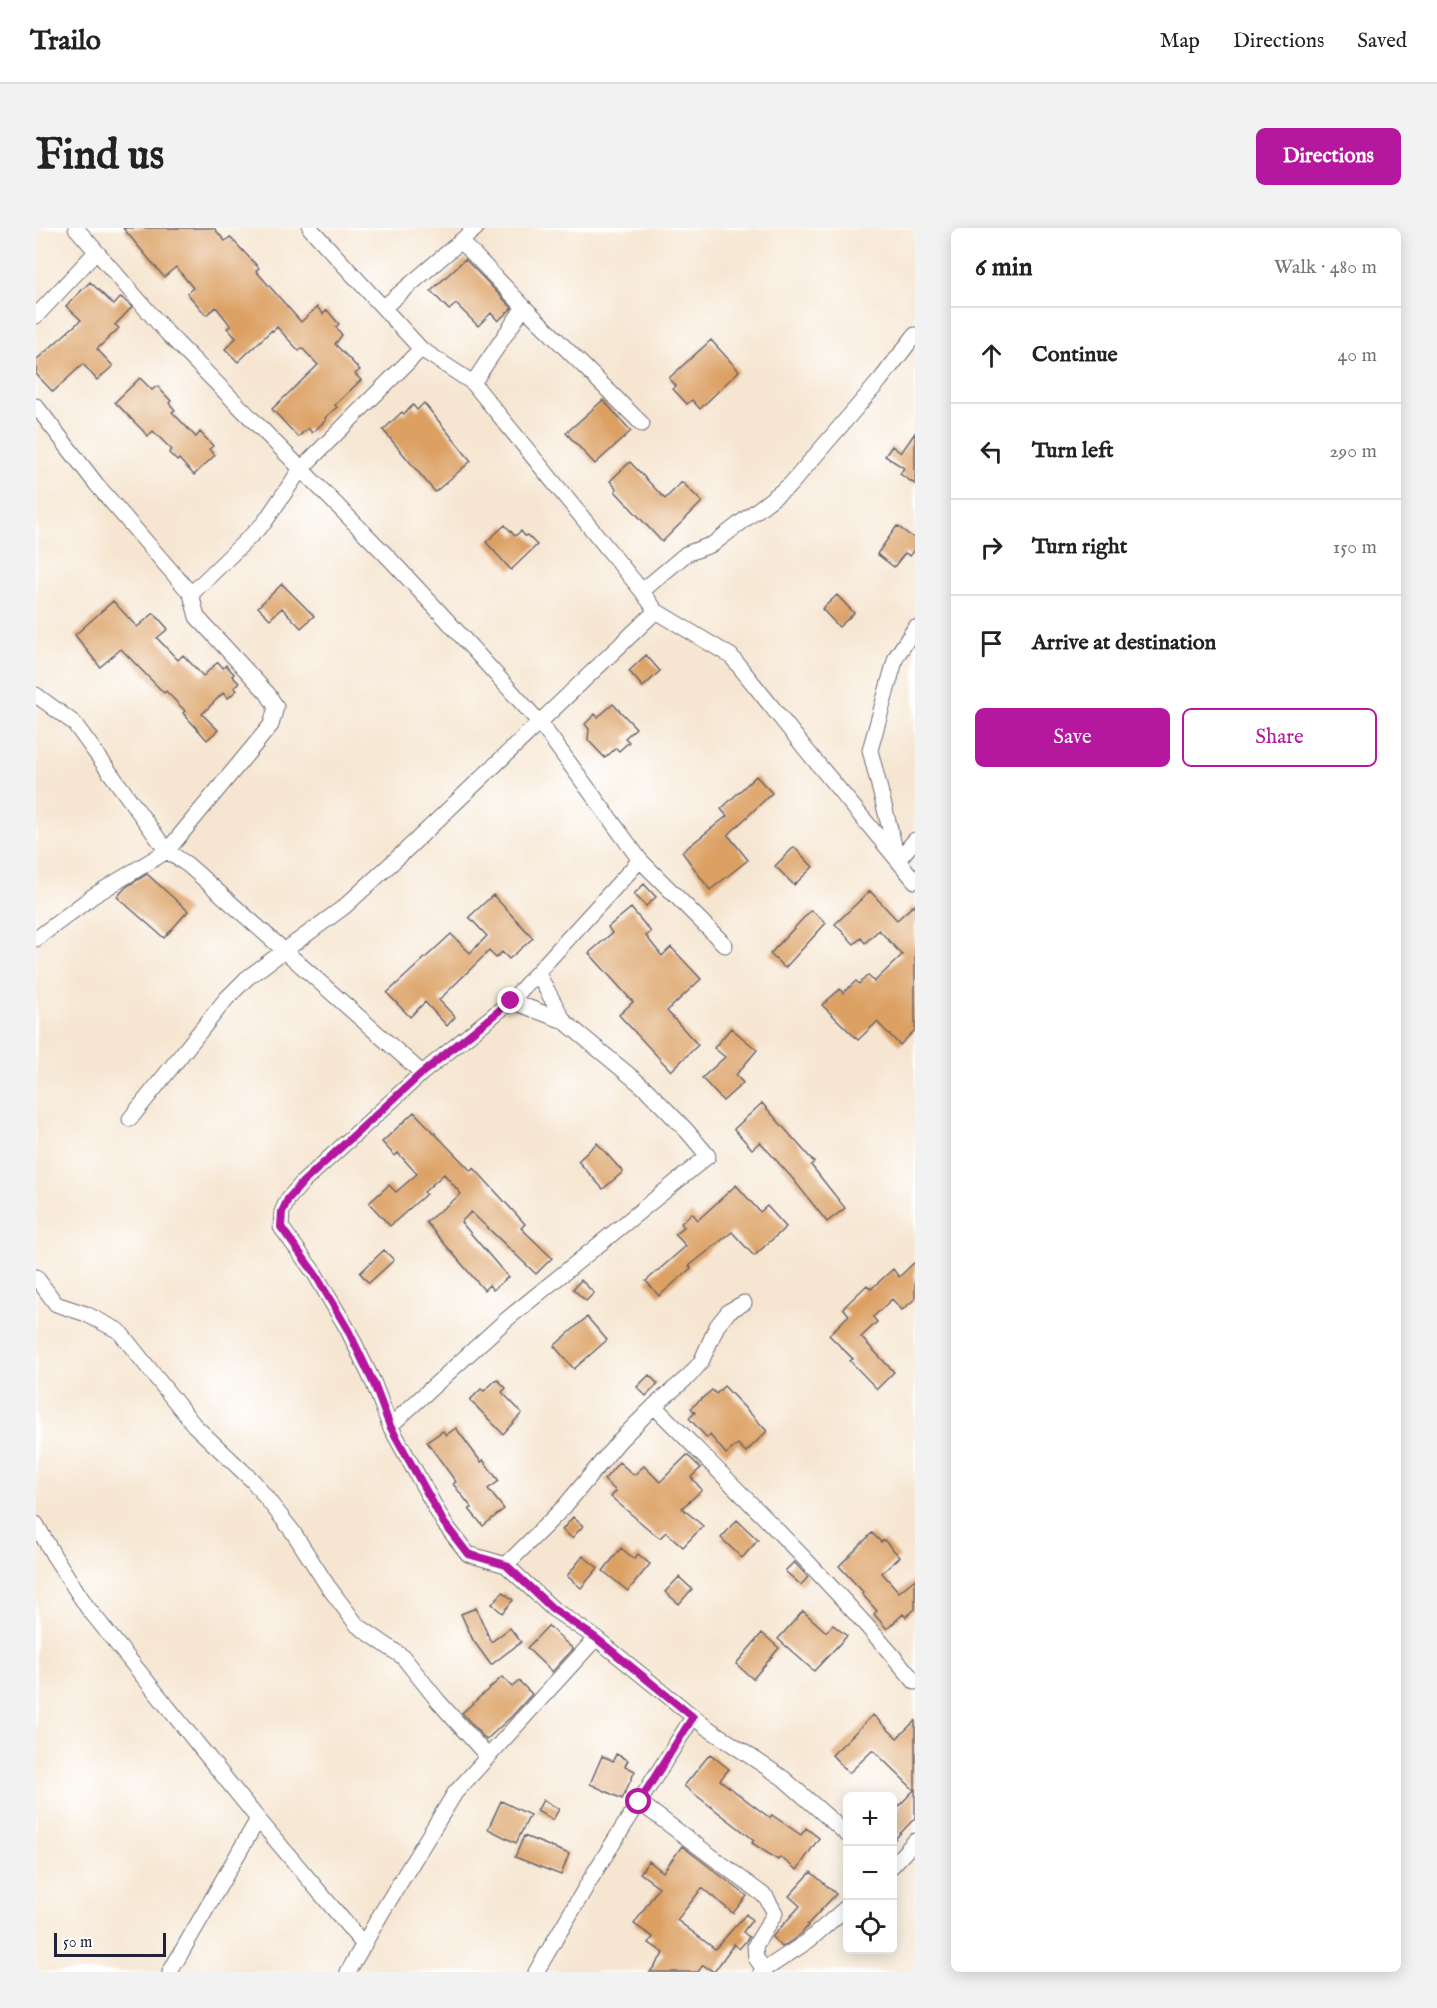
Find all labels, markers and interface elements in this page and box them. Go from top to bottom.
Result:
text: Trailo [30,24,101,59]
text: Map [1160,28,1200,55]
text: Directions [1233,28,1324,55]
text: Saved [1357,28,1407,55]
button: Directions [1256,128,1401,185]
text: Find us [36,130,164,183]
text: 6 min [975,251,1033,284]
text: Walk · 480 m [1274,255,1377,280]
icon: ahead [975,339,1008,372]
text: Continue [1032,341,1118,369]
text: 40 m [1338,343,1377,368]
icon: left [975,435,1008,468]
text: Turn left [1032,437,1114,465]
text: 290 m [1329,439,1377,464]
icon: right [975,531,1008,564]
text: Turn right [1032,533,1127,561]
text: 150 m [1333,535,1377,560]
icon: arrive [975,627,1008,660]
text: Arrive at destination [1032,629,1216,657]
button: Save [975,708,1170,767]
button: Share [1182,708,1377,767]
route end [497,987,523,1013]
route start [625,1788,651,1814]
map controls [843,1792,897,1954]
button: + [843,1792,897,1846]
button: − [843,1846,897,1900]
button: locate [843,1900,897,1954]
scale bar [54,1930,166,1958]
text: 50 m [63,1933,92,1953]

